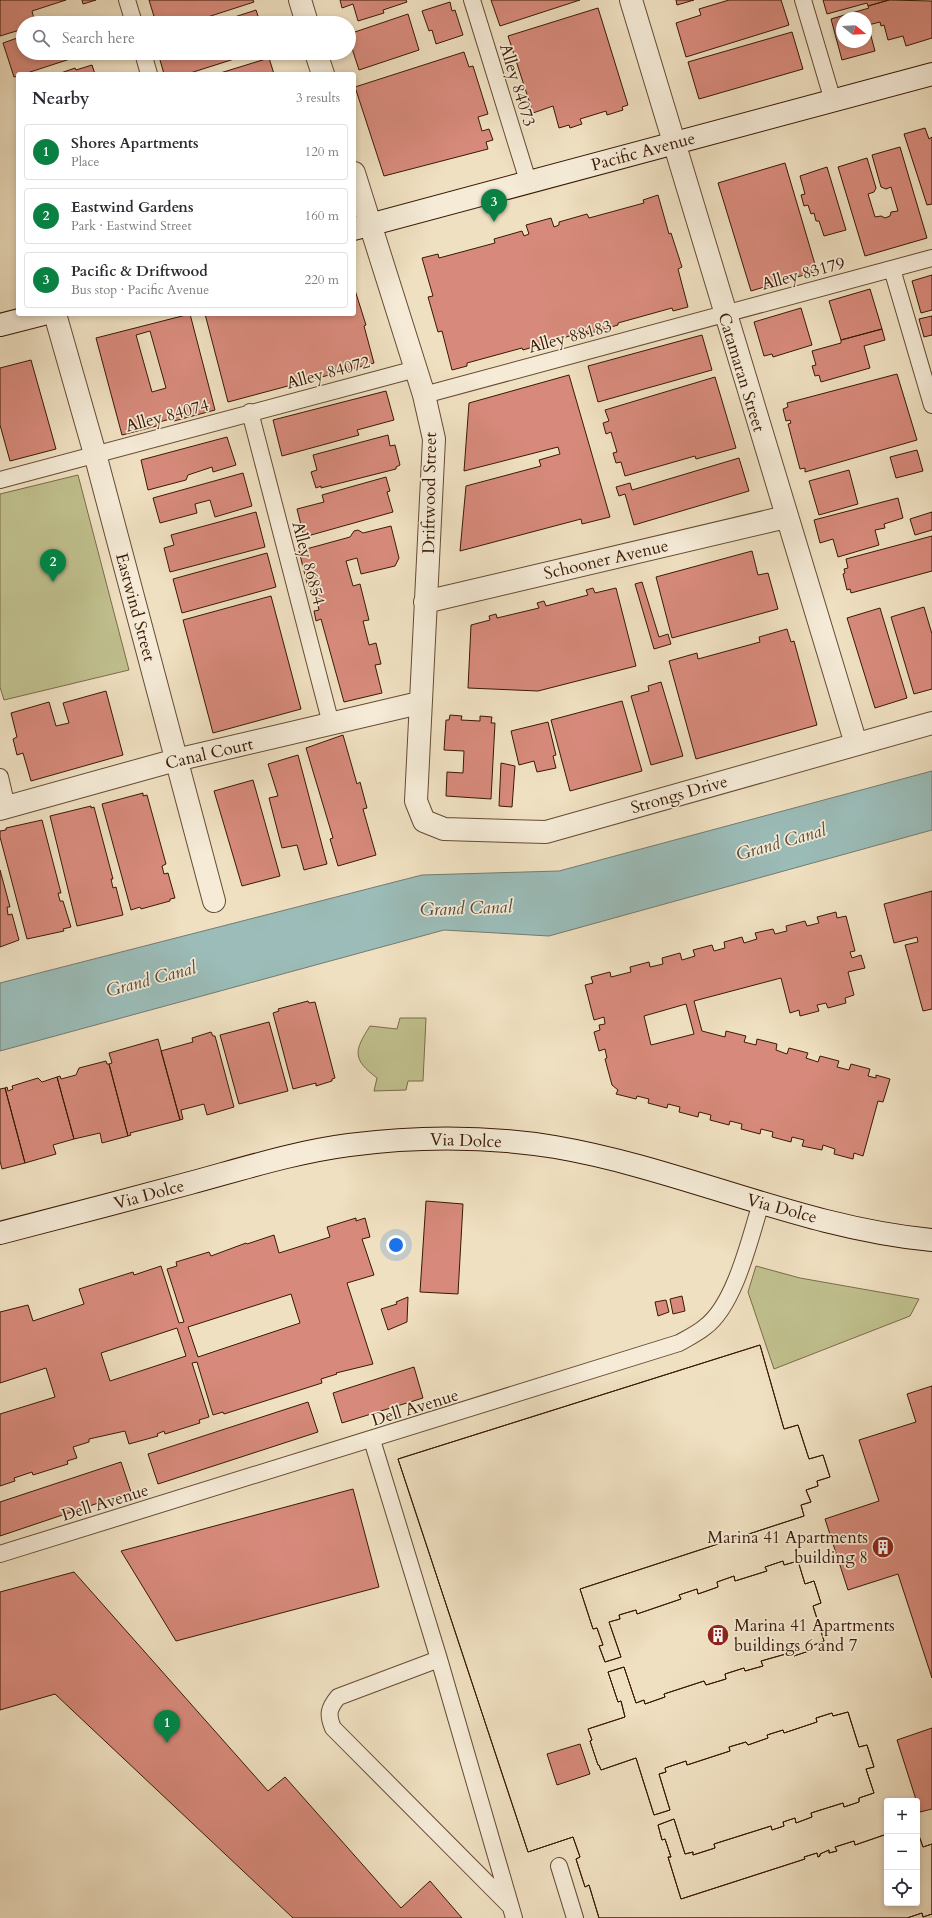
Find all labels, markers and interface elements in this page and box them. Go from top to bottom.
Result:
north arrow [836,12,872,48]
search box [16,16,356,60]
icon: search [30,27,52,49]
text: Search here [62,28,135,48]
street label: Alley 84073 [494,41,541,129]
text: Nearby [32,87,89,110]
text: 3 results [296,89,340,107]
street label: Pacific Avenue [588,127,698,176]
text: Shores Apartments [71,133,199,153]
text: 1 [43,143,49,161]
text: 120 m [305,143,339,161]
text: Place [71,153,99,171]
pin: 3 [481,189,507,222]
text: Eastwind Gardens [71,197,193,217]
text: 2 [43,207,49,225]
text: 160 m [305,207,339,225]
text: Park · Eastwind Street [71,217,192,235]
street label: Alley 83179 [759,251,848,296]
text: Pacific & Driftwood [71,261,208,281]
text: 3 [43,271,49,289]
text: 220 m [305,271,339,289]
text: Bus stop · Pacific Avenue [71,281,209,299]
street label: Catamaran Street [712,310,771,435]
street label: Alley 88183 [526,314,614,359]
street label: Alley 84072 [284,350,373,395]
street label: Alley 84074 [123,393,212,438]
street label: Driftwood Street [417,431,442,554]
street label: Alley 86854 [286,519,331,608]
street label: Schooner Avenue [542,534,671,585]
pin: 2 [40,549,66,582]
street label: Eastwind Street [110,550,161,665]
street label: Canal Court [163,732,256,775]
street label: Strongs Drive [628,770,730,819]
water label: Grand Canal [733,817,830,867]
water label: Grand Canal [419,894,514,923]
water label: Grand Canal [103,955,200,1004]
street label: Via Dolce [430,1128,502,1153]
street label: Via Dolce [111,1174,187,1215]
street label: Via Dolce [744,1188,820,1229]
your location [386,1235,406,1255]
street label: Dell Avenue [369,1383,461,1432]
street label: Dell Avenue [59,1478,151,1527]
place label: Marina 41 Apartments building 8 [707,1526,868,1569]
building icon: Marina 41 Apartments building 8 [870,1534,896,1560]
place label: Marina 41 Apartments buildings 6 and 7 [734,1614,895,1657]
building icon: Marina 41 Apartments buildings 6 and 7 [705,1622,731,1648]
pin: 1 [154,1710,180,1743]
map controls [884,1798,920,1906]
button: + [884,1798,920,1834]
button: − [884,1834,920,1870]
button: locate [884,1870,920,1906]

